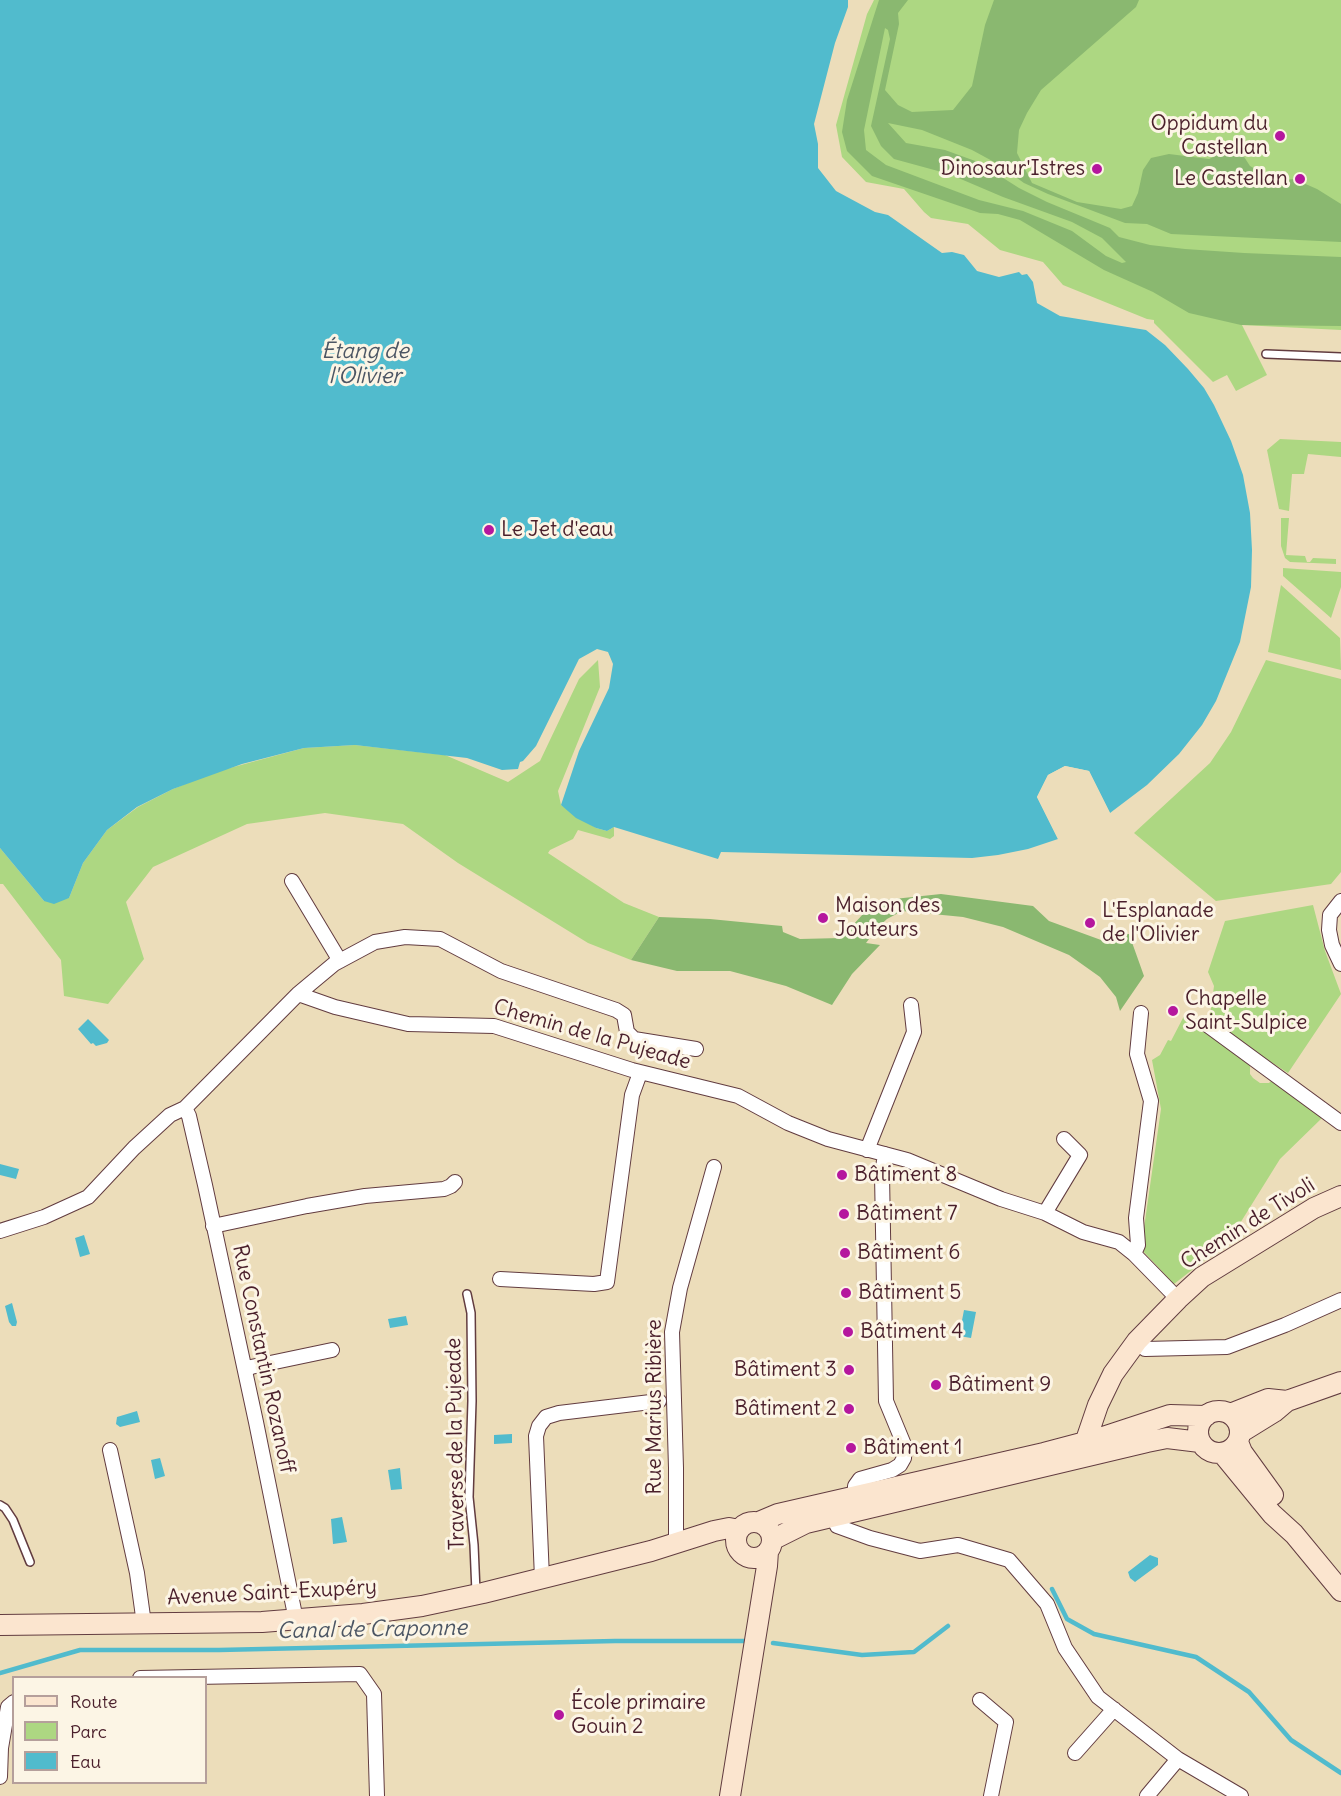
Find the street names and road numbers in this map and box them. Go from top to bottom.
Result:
street label: Chemin de la Pujeade [490,995,694,1075]
street label: Chemin de Tivoli [1176,1173,1320,1275]
street label: Rue Constantin Rozanoff [226,1242,300,1476]
street label: Rue Marius Ribière [642,1319,668,1495]
street label: Traverse de la Pujeade [442,1338,470,1550]
street label: Avenue Saint-Exupéry [167,1575,377,1611]

